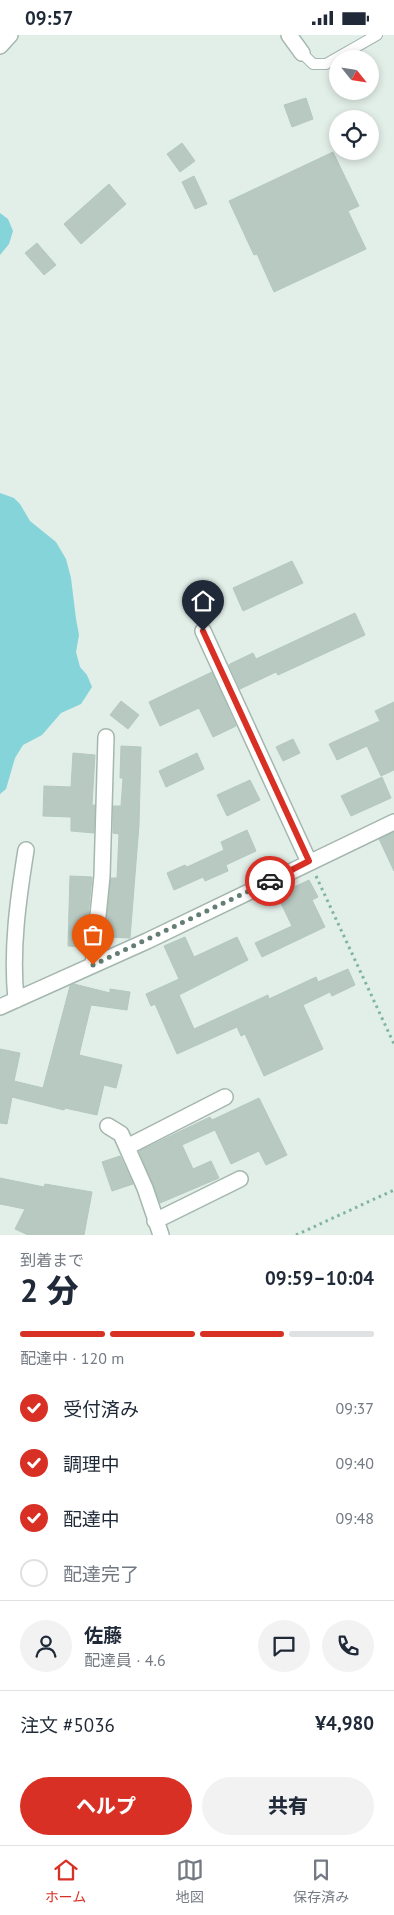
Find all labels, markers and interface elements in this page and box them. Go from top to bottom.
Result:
text: 09:57 [25,6,73,30]
north arrow [329,50,379,100]
map controls [329,50,379,160]
button: locate [329,110,379,160]
pin [182,580,224,631]
icon: home [189,587,217,615]
courier [245,856,295,906]
icon: car [256,867,284,895]
pin [72,914,114,965]
icon: bag [79,921,107,949]
text: 到着まで [20,1250,84,1270]
text: 09:59–10:04 [265,1266,374,1290]
text: 2 分 [20,1269,78,1311]
text: 配達中 · 120 m [20,1348,124,1368]
icon: check [20,1394,48,1422]
text: 受付済み [63,1397,139,1421]
text: 09:37 [336,1398,374,1418]
icon: check [20,1449,48,1477]
text: 調理中 [63,1452,120,1476]
text: 09:40 [336,1453,374,1473]
icon: check [20,1504,48,1532]
text: 配達中 [63,1507,120,1531]
text: 09:48 [336,1508,374,1528]
text: 配達完了 [63,1562,139,1586]
button: person [20,1620,72,1672]
button: chat [258,1620,310,1672]
button: phone [322,1620,374,1672]
text: 佐藤 [84,1623,122,1647]
text: 配達員 · 4.6 [84,1650,166,1670]
text: ¥4,980 [315,1711,374,1735]
text: 注文 #5036 [20,1713,115,1737]
button: ヘルプ [20,1777,192,1835]
button: 共有 [202,1777,374,1835]
tab: ホーム [45,1856,86,1906]
tab: 地図 [176,1856,204,1906]
tab: 保存済み [293,1856,349,1906]

